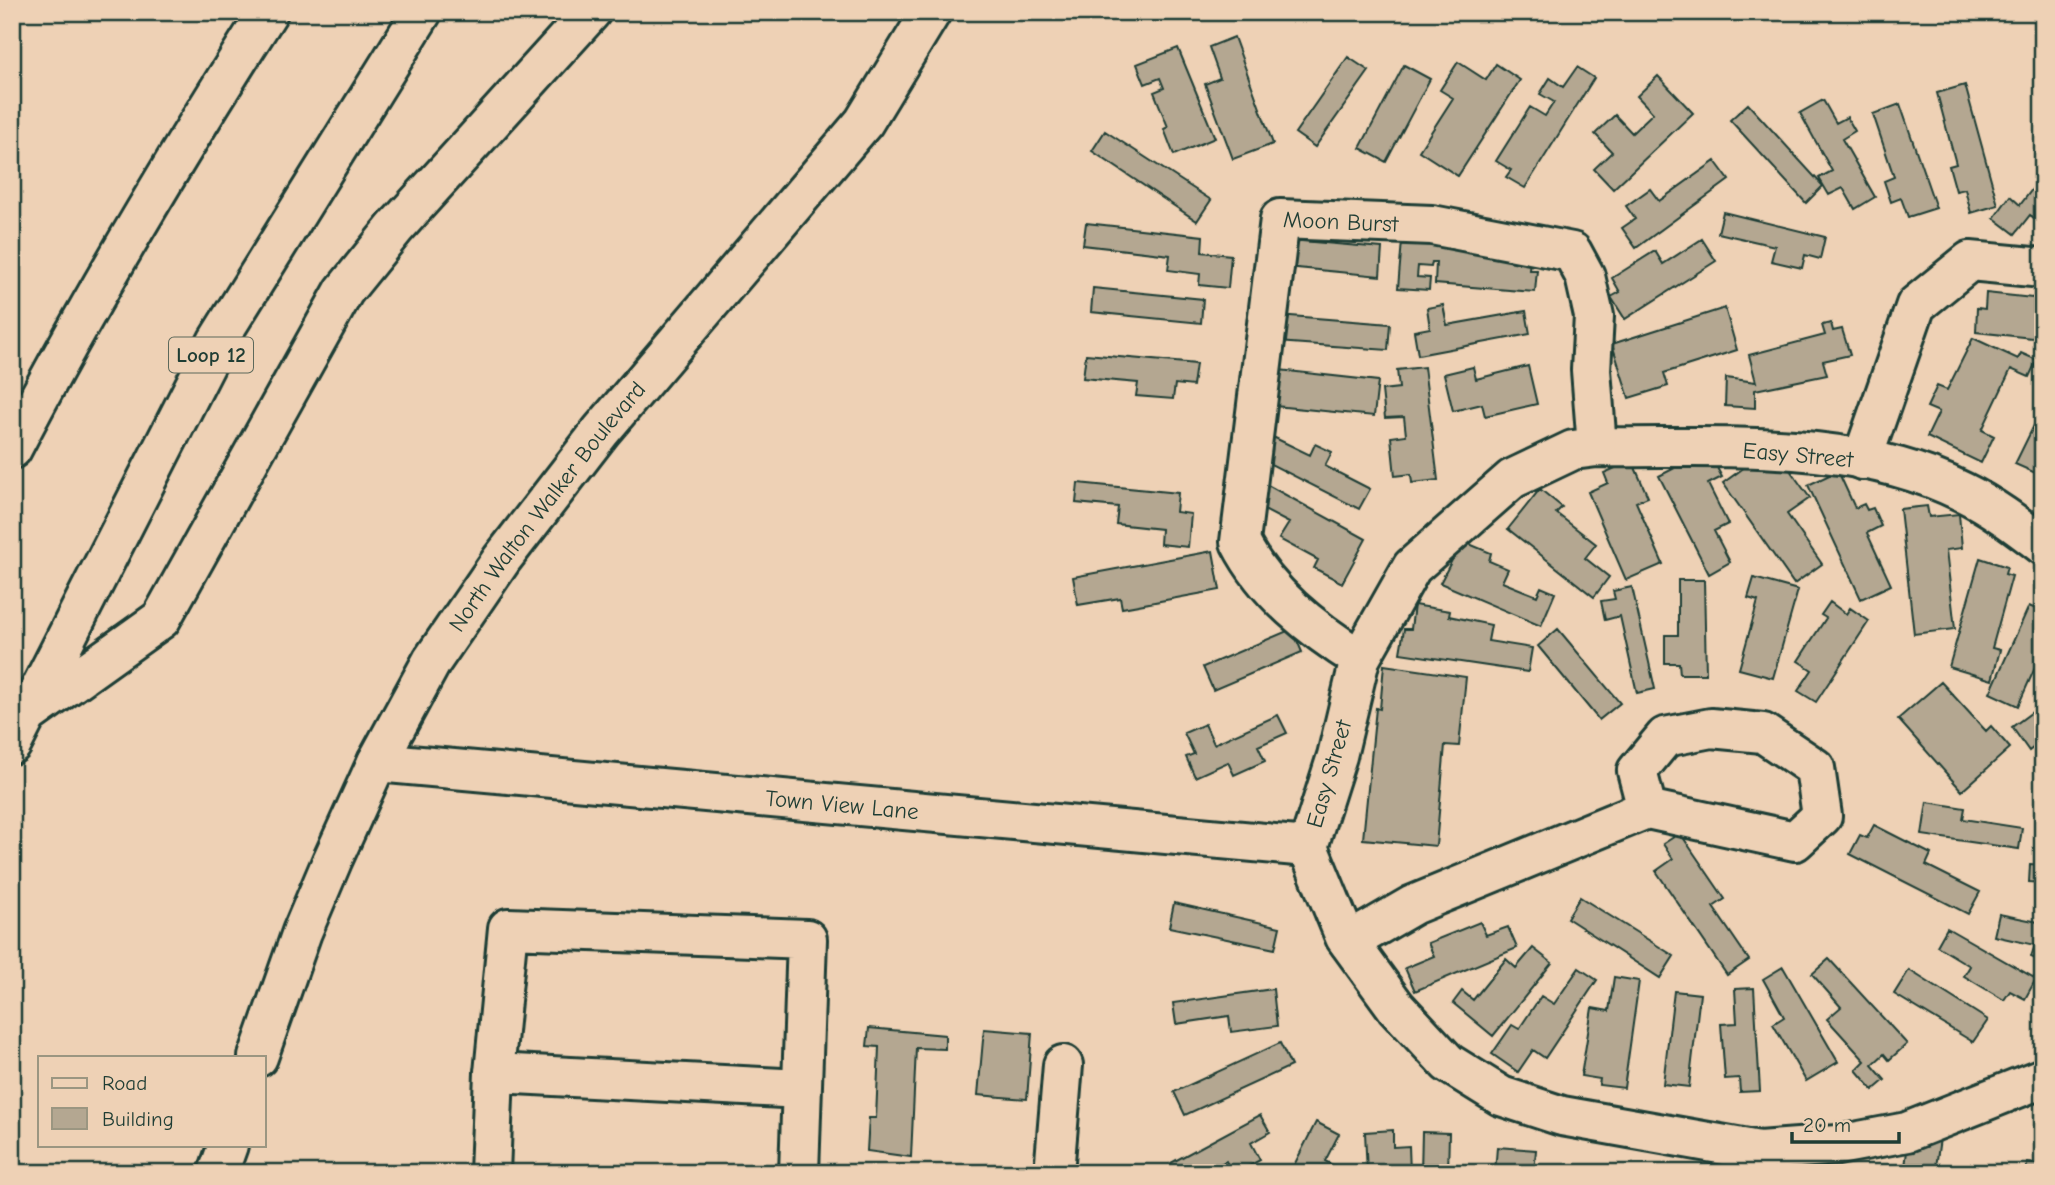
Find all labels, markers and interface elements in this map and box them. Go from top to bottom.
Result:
street label: Moon Burst [1283,206,1400,237]
road number: Loop 12 [169,338,253,372]
street label: North Walton Walker Boulevard [443,376,651,637]
street label: Easy Street [1742,437,1856,473]
street label: Easy Street [1301,716,1358,831]
street label: Town View Lane [764,784,920,825]
legend [38,1056,266,1146]
text: Road [102,1071,147,1095]
scale bar [1792,1101,1899,1145]
text: Building [102,1107,174,1131]
text: 20 m [1803,1113,1851,1137]

